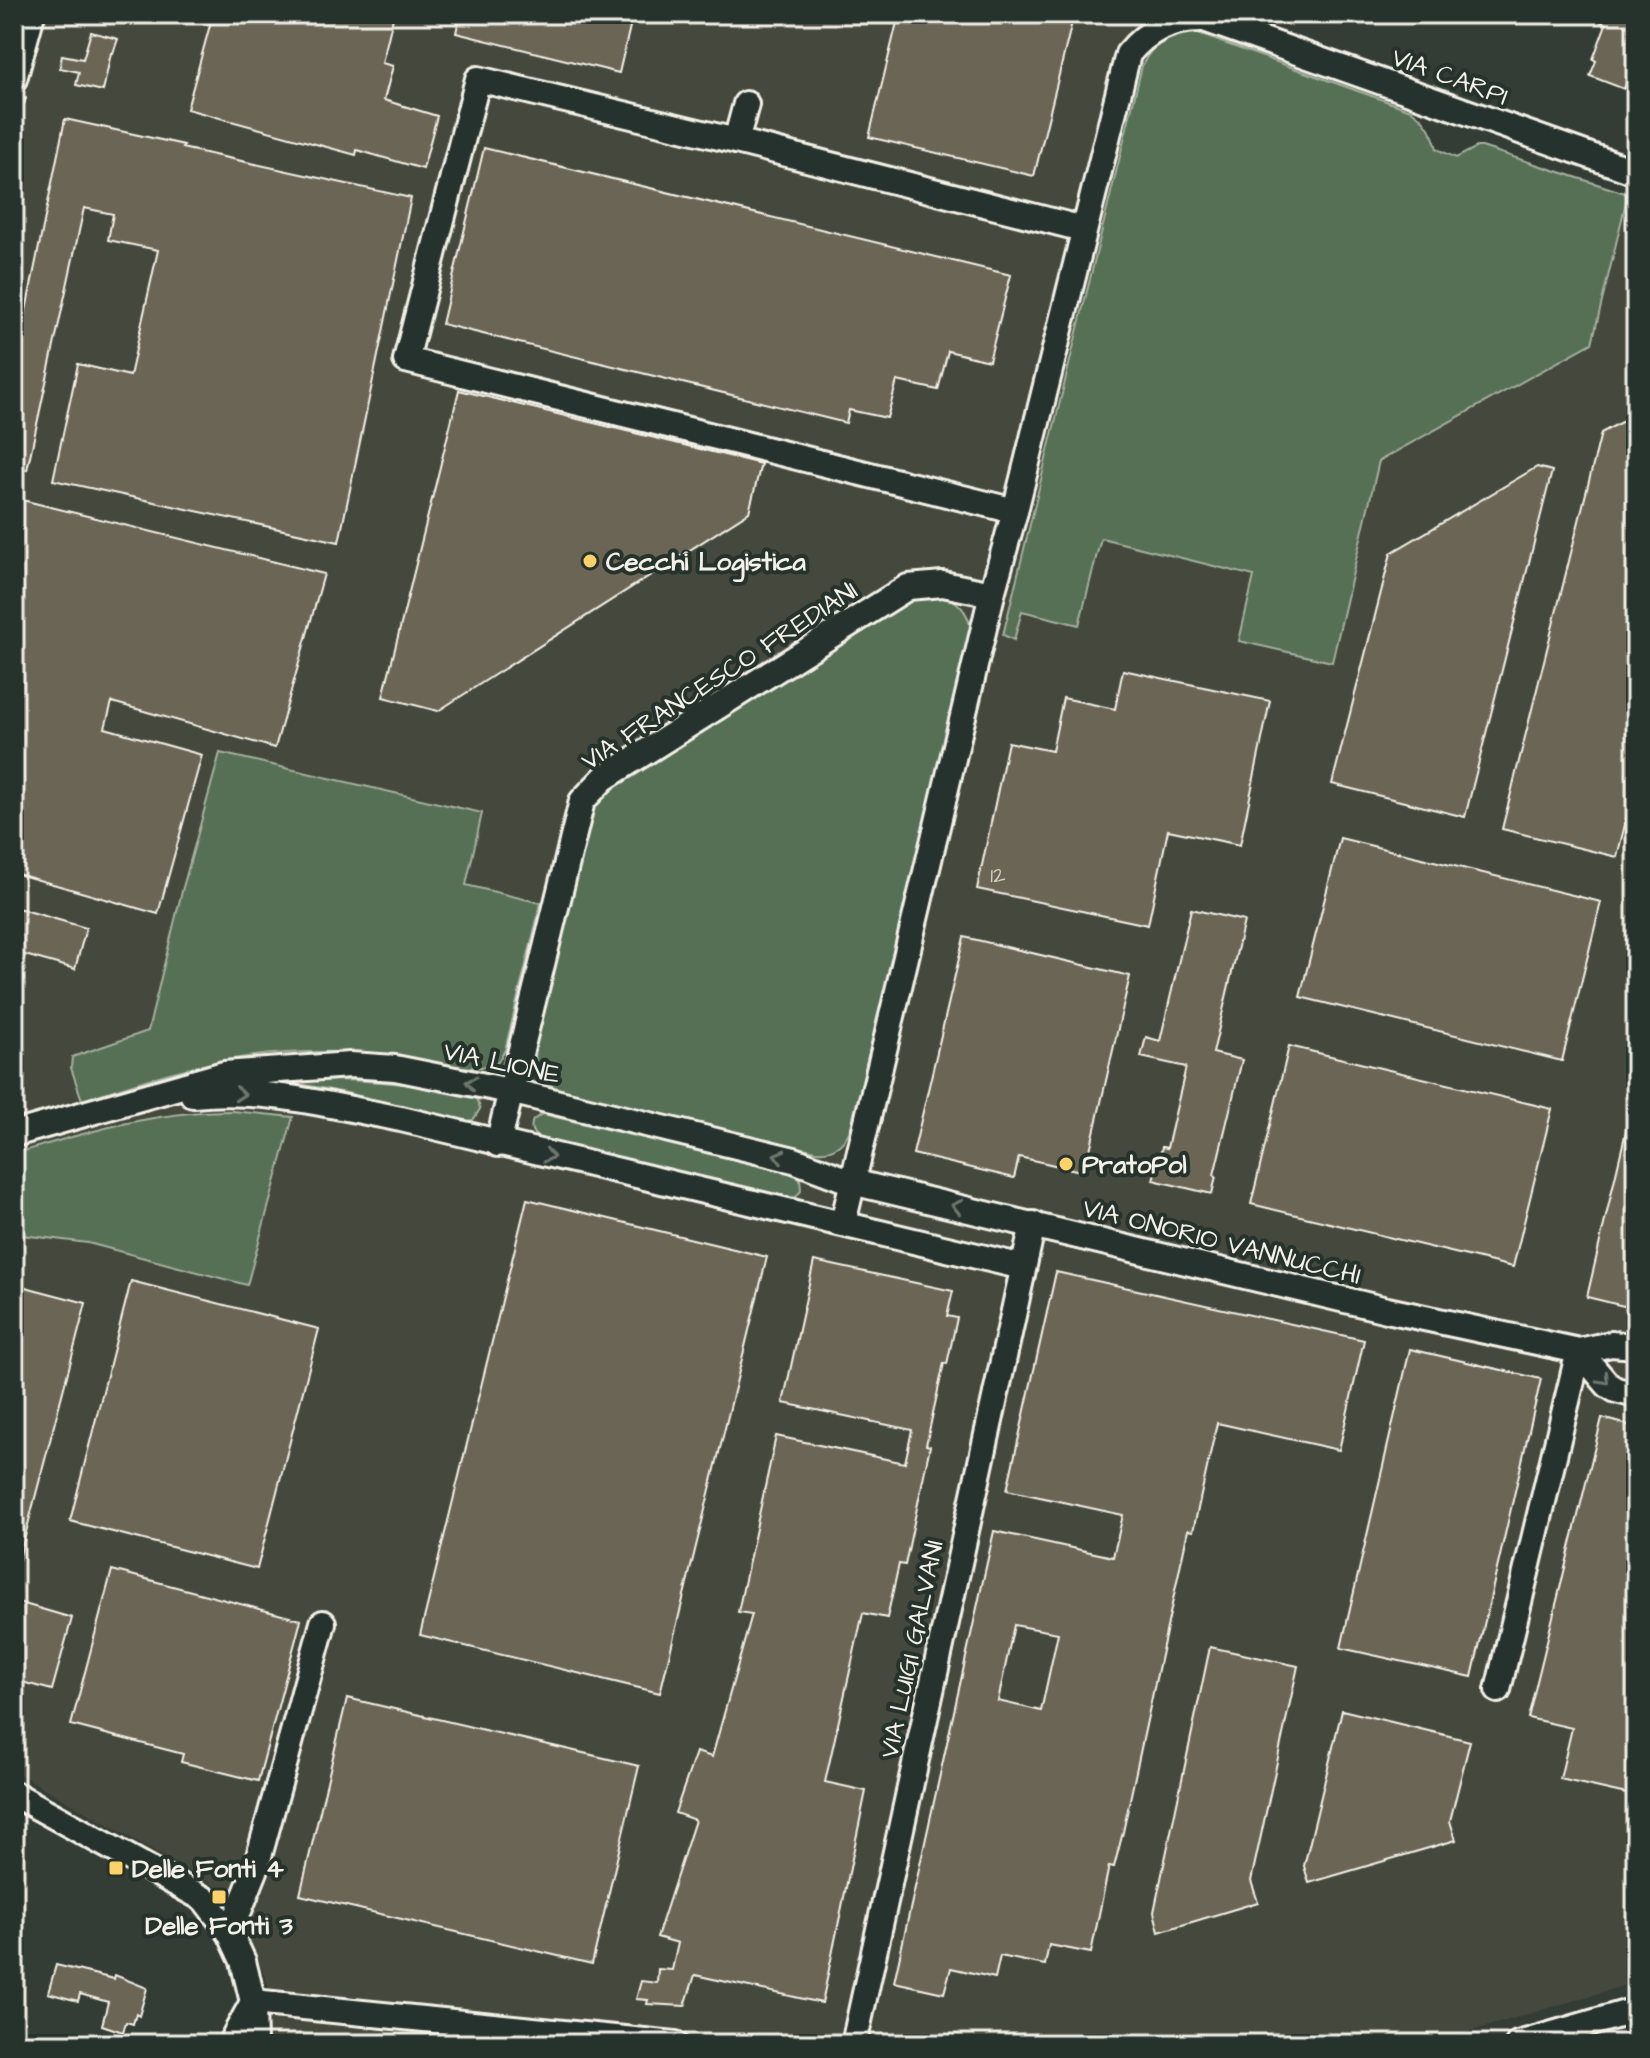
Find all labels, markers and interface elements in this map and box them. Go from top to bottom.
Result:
street label: VIA CARPI [1386,39,1513,115]
place label: Cecchi Logistica [606,544,807,583]
marker: Cecchi Logistica [581,552,599,570]
street label: VIA FRANCESCO FREDIANI [574,573,865,779]
house number: 12 [990,860,1006,891]
street label: VIA LIONE [440,1033,563,1093]
one-way arrow [465,1075,478,1092]
one-way arrow [234,1085,247,1102]
one-way arrow [542,1147,556,1164]
place label: PratoPol [1082,1147,1187,1183]
one-way arrow [772,1148,786,1165]
marker: PratoPol [1057,1155,1075,1173]
street label: VIA ONORIO VANNUCCHI [1079,1190,1365,1294]
one-way arrow [951,1198,964,1215]
one-way arrow [1594,1370,1609,1384]
street label: VIA LUIGI GALVANI [871,1537,953,1762]
place label: Delle Fonti 4 [132,1851,284,1887]
marker: Delle Fonti 4 [107,1859,125,1877]
marker: Delle Fonti 3 [210,1888,228,1906]
place label: Delle Fonti 3 [145,1908,293,1944]

